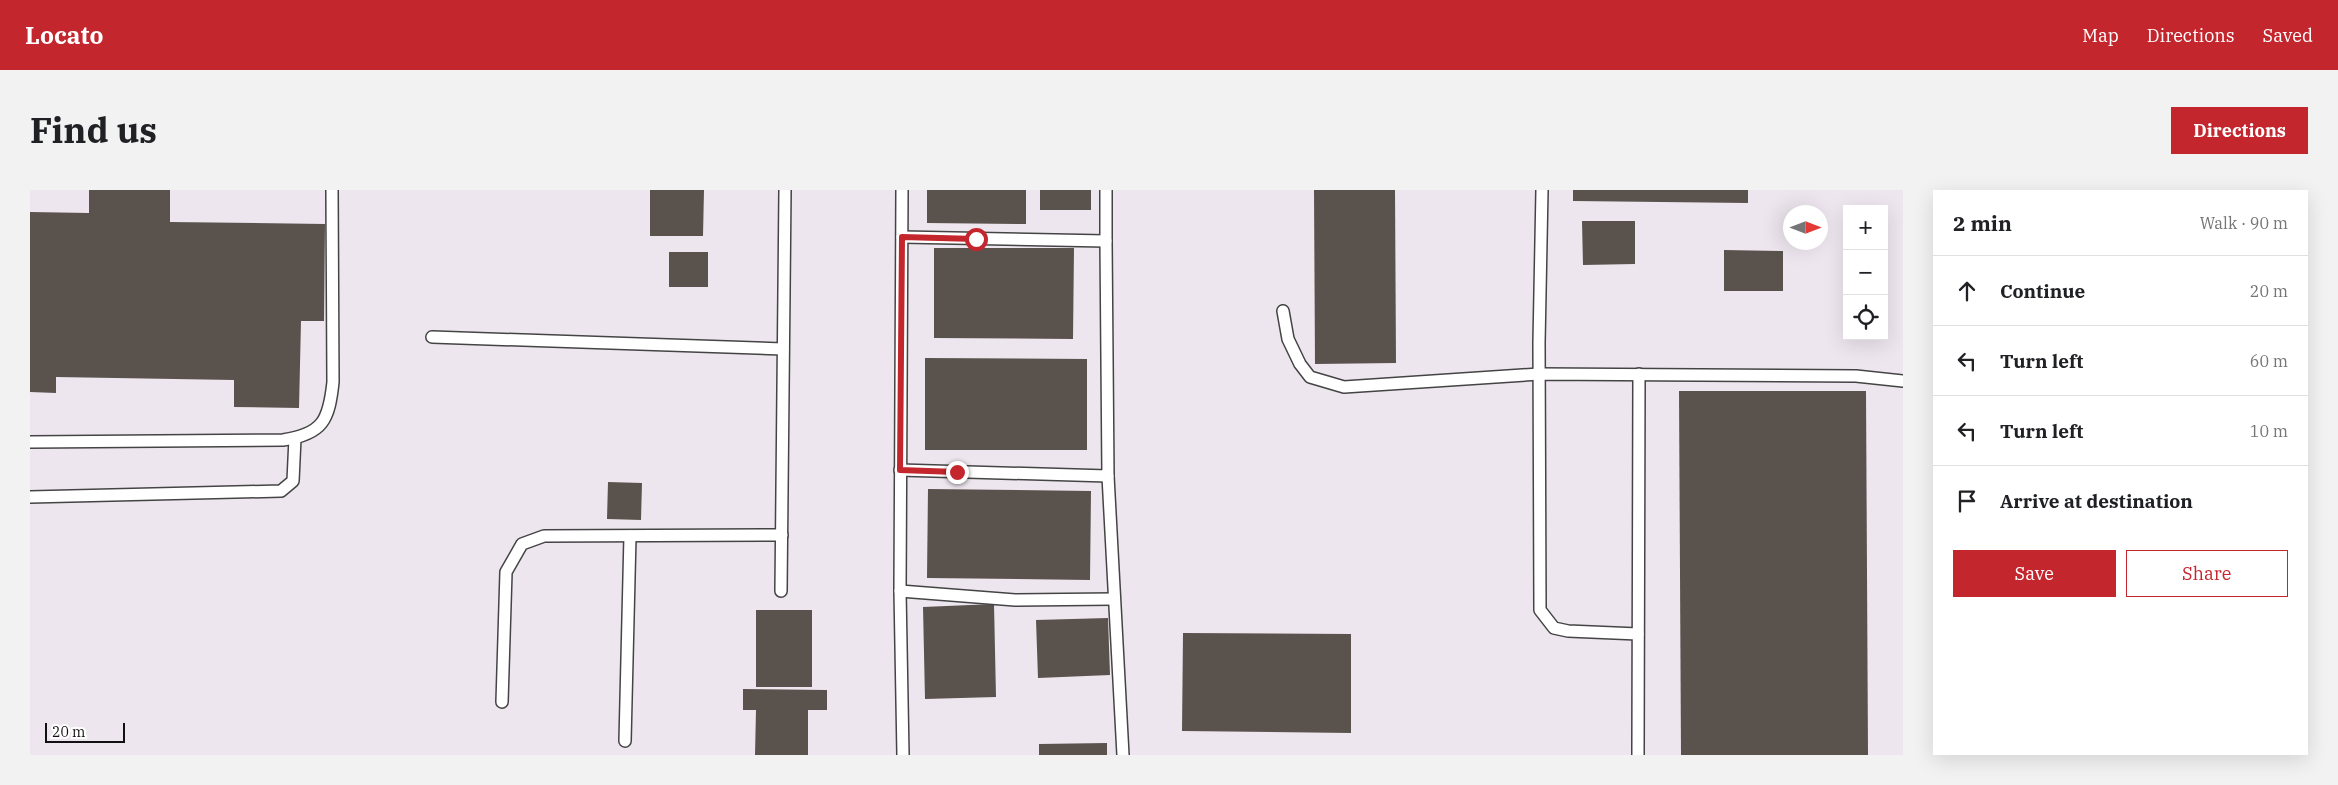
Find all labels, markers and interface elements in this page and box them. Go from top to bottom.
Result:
text: Locato [25,19,103,51]
text: Map [2082,24,2119,47]
text: Directions [2147,24,2235,47]
text: Saved [2263,24,2313,47]
text: Find us [30,107,157,153]
button: Directions [2171,107,2308,154]
north arrow [1783,205,1828,250]
map controls [1843,205,1888,340]
button: + [1843,205,1888,250]
text: 2 min [1953,209,2012,237]
text: Walk · 90 m [2200,213,2288,233]
route start [965,228,988,251]
button: − [1843,250,1888,295]
icon: ahead [1953,277,1981,305]
text: Continue [2000,279,2085,303]
text: 20 m [2250,281,2288,301]
button: locate [1843,295,1888,340]
icon: left [1953,347,1981,375]
text: Turn left [2000,349,2083,373]
text: 60 m [2250,351,2288,371]
icon: left [1953,417,1981,445]
text: Turn left [2000,419,2083,443]
text: 10 m [2250,421,2288,441]
route end [946,461,969,484]
icon: arrive [1953,487,1981,515]
text: Arrive at destination [2000,489,2193,513]
button: Save [1953,550,2116,597]
button: Share [2126,550,2288,597]
scale bar [45,720,125,743]
text: 20 m [52,723,85,741]

